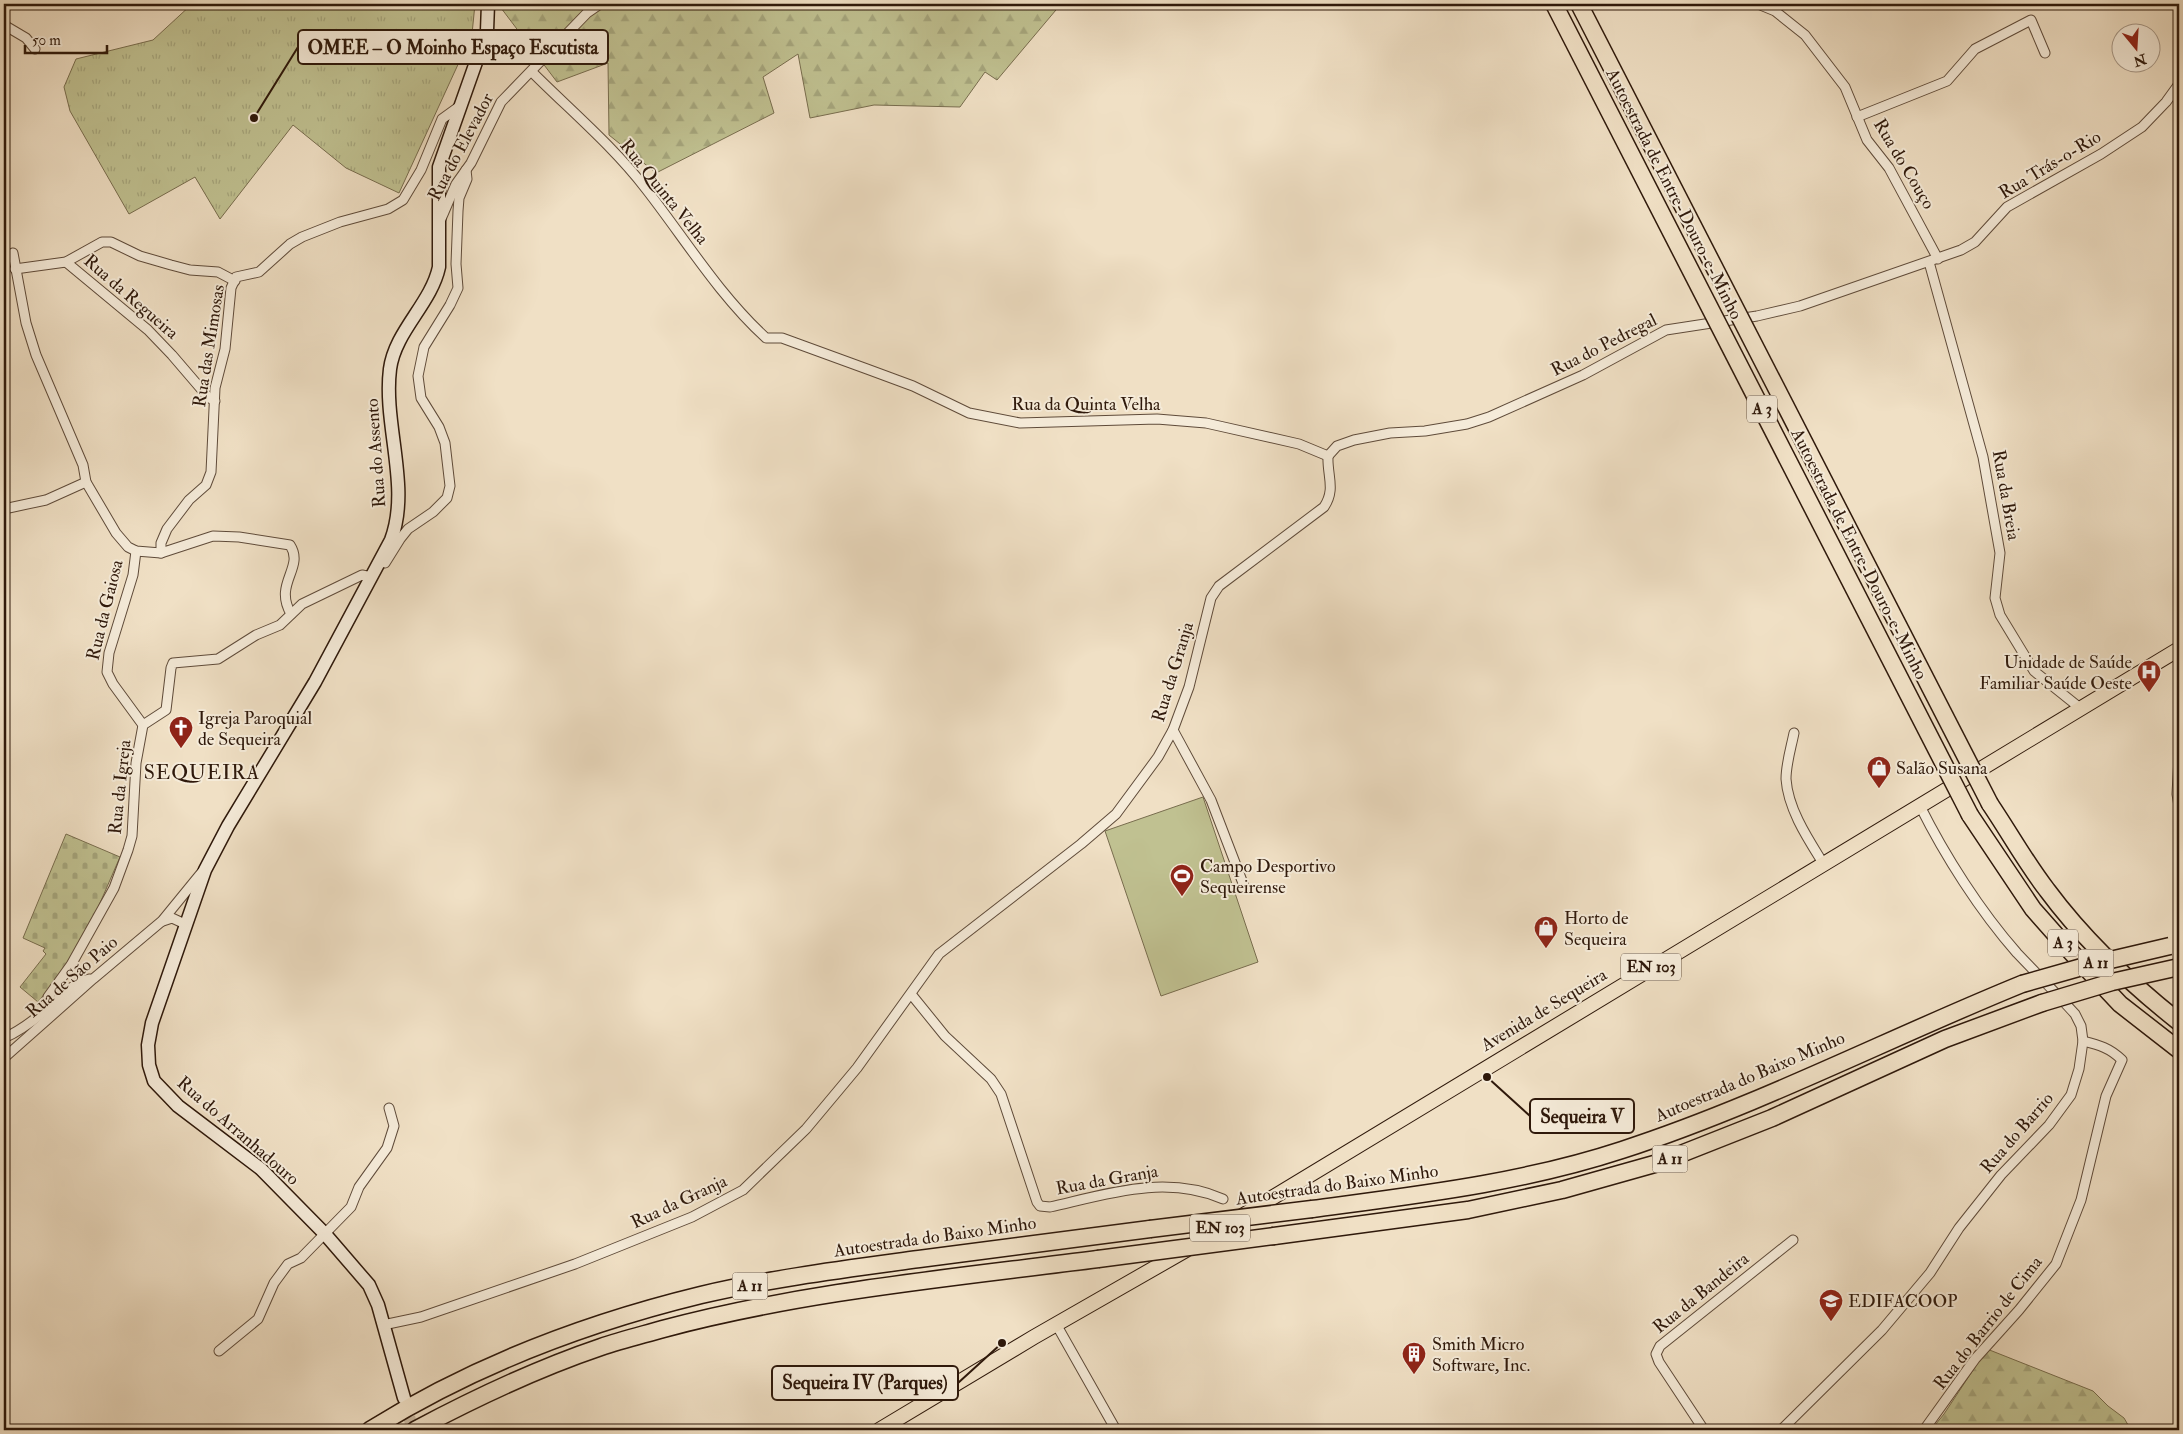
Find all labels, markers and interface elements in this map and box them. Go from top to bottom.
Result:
scale bar [25,22,108,54]
north arrow [2110,22,2160,72]
callout: OMEE – O Moinho Espaço Escutista [298,30,608,64]
text: 50 m [32,31,61,50]
text: OMEE – O Moinho Espaço Escutista [308,36,600,61]
text: N [2131,50,2149,70]
street label: Autoestrada de Entre-Douro-e-Minho [1600,64,1748,324]
street label: Rua do Elevador [423,89,499,205]
street label: Rua do Couço [1868,115,1940,214]
street label: Rua Trás-o-Rio [1995,125,2106,204]
street label: Rua Quinta Velha [614,135,714,250]
street label: Rua da Regueira [79,250,184,345]
street label: Rua das Mimosas [188,283,230,409]
street label: Rua do Pedregal [1547,308,1661,382]
street label: Rua da Quinta Velha [1012,393,1161,416]
road number: A 3 [1747,396,1777,422]
street label: Rua do Assento [361,397,391,508]
street label: Autoestrada de Entre-Douro-e-Minho [1785,424,1933,684]
street label: Rua da Breia [1987,448,2025,543]
street label: Rua da Gaiosa [81,557,129,663]
street label: Rua da Granja [1147,619,1199,725]
place label: Unidade de Saúde Familiar Saúde Oeste [1979,651,2132,695]
hospital icon: Unidade de Saúde Familiar Saúde Oeste [2136,659,2162,693]
place label: Igreja Paroquial de Sequeira [198,707,312,751]
church icon: Igreja Paroquial de Sequeira [168,715,194,749]
street label: Rua da Igreja [104,738,136,836]
shop icon: Salão Susana [1866,755,1892,789]
place label: Salão Susana [1896,757,1988,780]
district label: SEQUEIRA [144,760,260,785]
place label: Campo Desportivo Sequeirense [1200,855,1336,899]
sports icon: Campo Desportivo Sequeirense [1169,863,1195,897]
place label: Horto de Sequeira [1564,907,1629,951]
shop icon: Horto de Sequeira [1533,915,1559,949]
road number: A 3 [2048,930,2078,956]
street label: Rua de São Paio [21,931,123,1023]
road number: A 11 [2078,950,2114,976]
road number: EN 103 [1621,954,1681,980]
street label: Avenida de Sequeira [1476,963,1612,1057]
street label: Autoestrada do Baixo Minho [1651,1026,1849,1128]
street label: Rua do Arranhadouro [172,1071,304,1191]
street label: Rua do Barrio [1975,1087,2059,1178]
callout: Sequeira V [1530,1099,1634,1133]
text: Sequeira V [1540,1105,1625,1130]
road number: A 11 [1652,1146,1688,1172]
street label: Autoestrada do Baixo Minho [1233,1159,1440,1211]
street label: Rua da Granja [1054,1160,1160,1200]
street label: Rua da Granja [627,1170,731,1234]
street label: Autoestrada do Baixo Minho [831,1211,1038,1263]
road number: EN 103 [1190,1214,1250,1242]
street label: Rua da Bandeira [1648,1247,1754,1339]
street label: Rua do Barrio de Cima [1929,1251,2048,1395]
road number: A 11 [732,1272,768,1300]
school or university icon: EDIFACOOP [1818,1288,1844,1322]
place label: EDIFACOOP [1848,1290,1958,1313]
place label: Smith Micro Software, Inc. [1432,1333,1530,1377]
building icon: Smith Micro Software, Inc. [1401,1341,1427,1375]
callout: Sequeira IV (Parques) [772,1366,958,1400]
text: Sequeira IV (Parques) [782,1371,948,1396]

